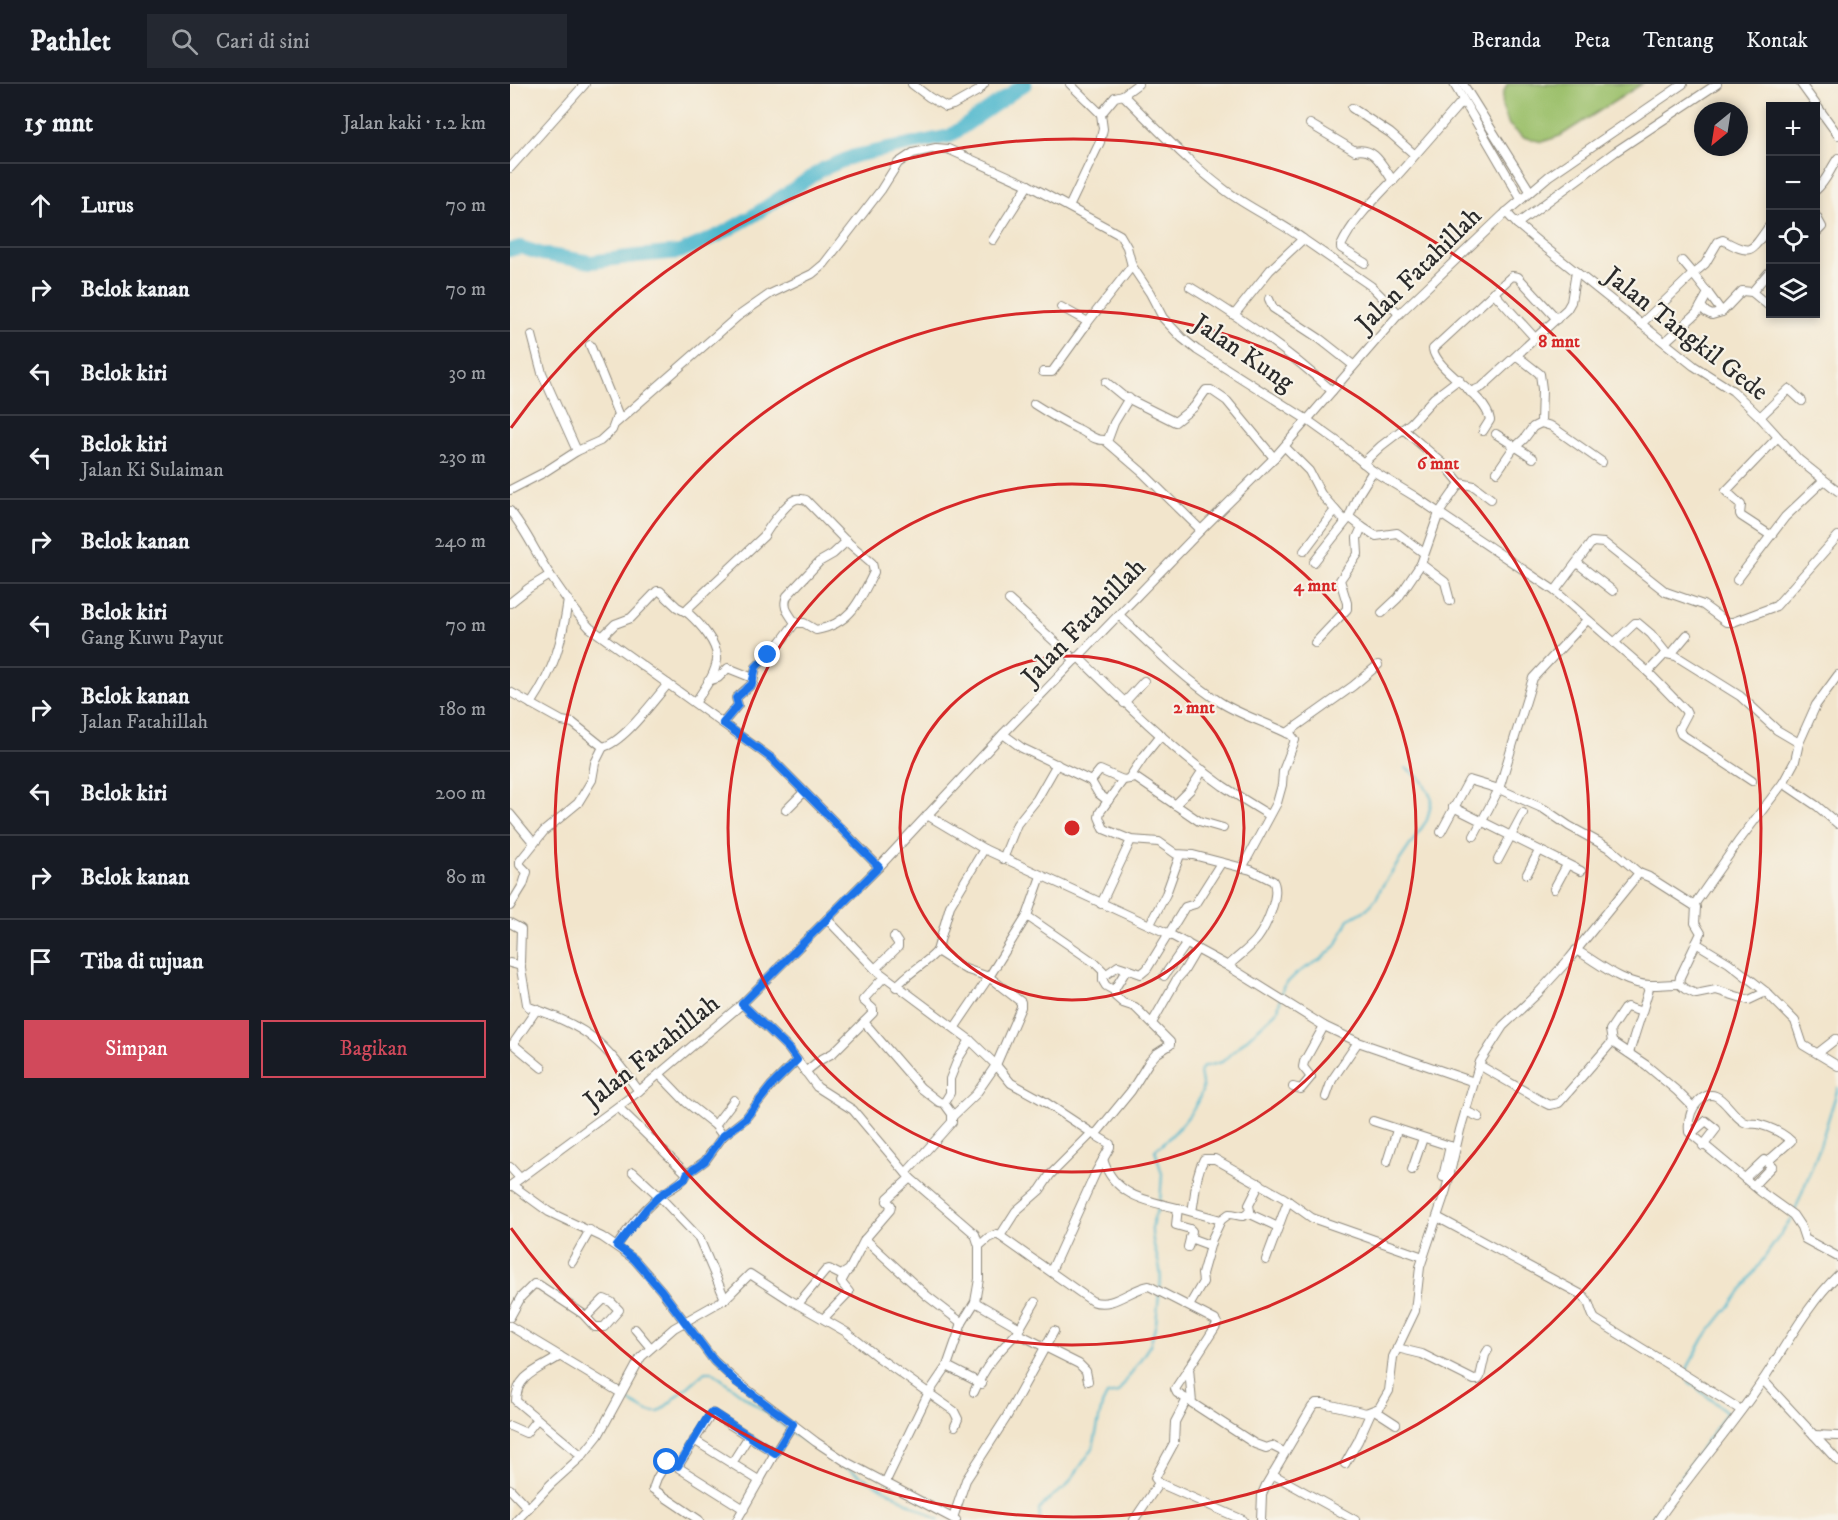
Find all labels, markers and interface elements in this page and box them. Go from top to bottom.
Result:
search box [147,14,567,68]
text: Pathlet [30,24,111,59]
icon: search [168,25,201,58]
text: Cari di sini [216,28,310,55]
text: Beranda [1472,28,1541,54]
text: Peta [1574,28,1610,54]
text: Tentang [1643,28,1713,54]
text: Kontak [1746,28,1808,54]
north arrow [1694,102,1748,156]
map controls [1766,102,1820,318]
button: + [1766,102,1820,156]
text: 15 mnt [24,107,93,140]
text: Jalan kaki · 1.2 km [343,111,486,136]
button: − [1766,156,1820,210]
icon: ahead [24,189,57,222]
text: Lurus [81,192,134,219]
text: 70 m [445,193,486,218]
street label: Jalan Fatahillah [1348,200,1489,342]
button: locate [1766,210,1820,264]
street label: Jalan Tangkil Gede [1596,259,1775,409]
button: layers [1766,264,1820,318]
icon: right [24,273,57,306]
text: Belok kanan [81,276,189,303]
text: 70 m [445,277,486,302]
street label: Jalan Kung [1184,306,1301,399]
text: 8 mnt [1538,331,1580,353]
icon: left [24,357,57,390]
text: Belok kiri [81,360,167,387]
text: 30 m [448,361,486,386]
text: Belok kiri [81,431,167,458]
icon: left [24,441,57,474]
text: 230 m [439,445,486,470]
text: 6 mnt [1417,453,1459,475]
text: Jalan Ki Sulaiman [81,458,224,483]
icon: right [24,525,57,558]
text: Belok kanan [81,528,189,555]
text: 240 m [435,529,486,554]
street label: Jalan Fatahillah [1013,551,1154,694]
text: 4 mnt [1293,575,1337,597]
text: Belok kiri [81,599,167,626]
icon: left [24,609,57,642]
text: 70 m [445,613,486,638]
text: Gang Kuwu Payut [81,626,224,651]
route end [754,641,780,667]
text: Belok kanan [81,683,189,710]
icon: right [24,693,57,726]
text: 180 m [439,697,486,722]
text: 2 mnt [1173,697,1215,719]
text: Jalan Fatahillah [81,710,208,735]
icon: left [24,777,57,810]
text: Belok kiri [81,780,167,807]
text: 200 m [435,781,486,806]
centre of rings [1062,818,1082,838]
icon: right [24,861,57,894]
text: Belok kanan [81,864,189,891]
text: 80 m [446,865,486,890]
icon: arrive [24,945,57,978]
text: Tiba di tujuan [81,948,203,975]
street label: Jalan Fatahillah [576,987,727,1118]
button: Simpan [24,1020,249,1078]
button: Bagikan [261,1020,486,1078]
route start [653,1448,679,1474]

